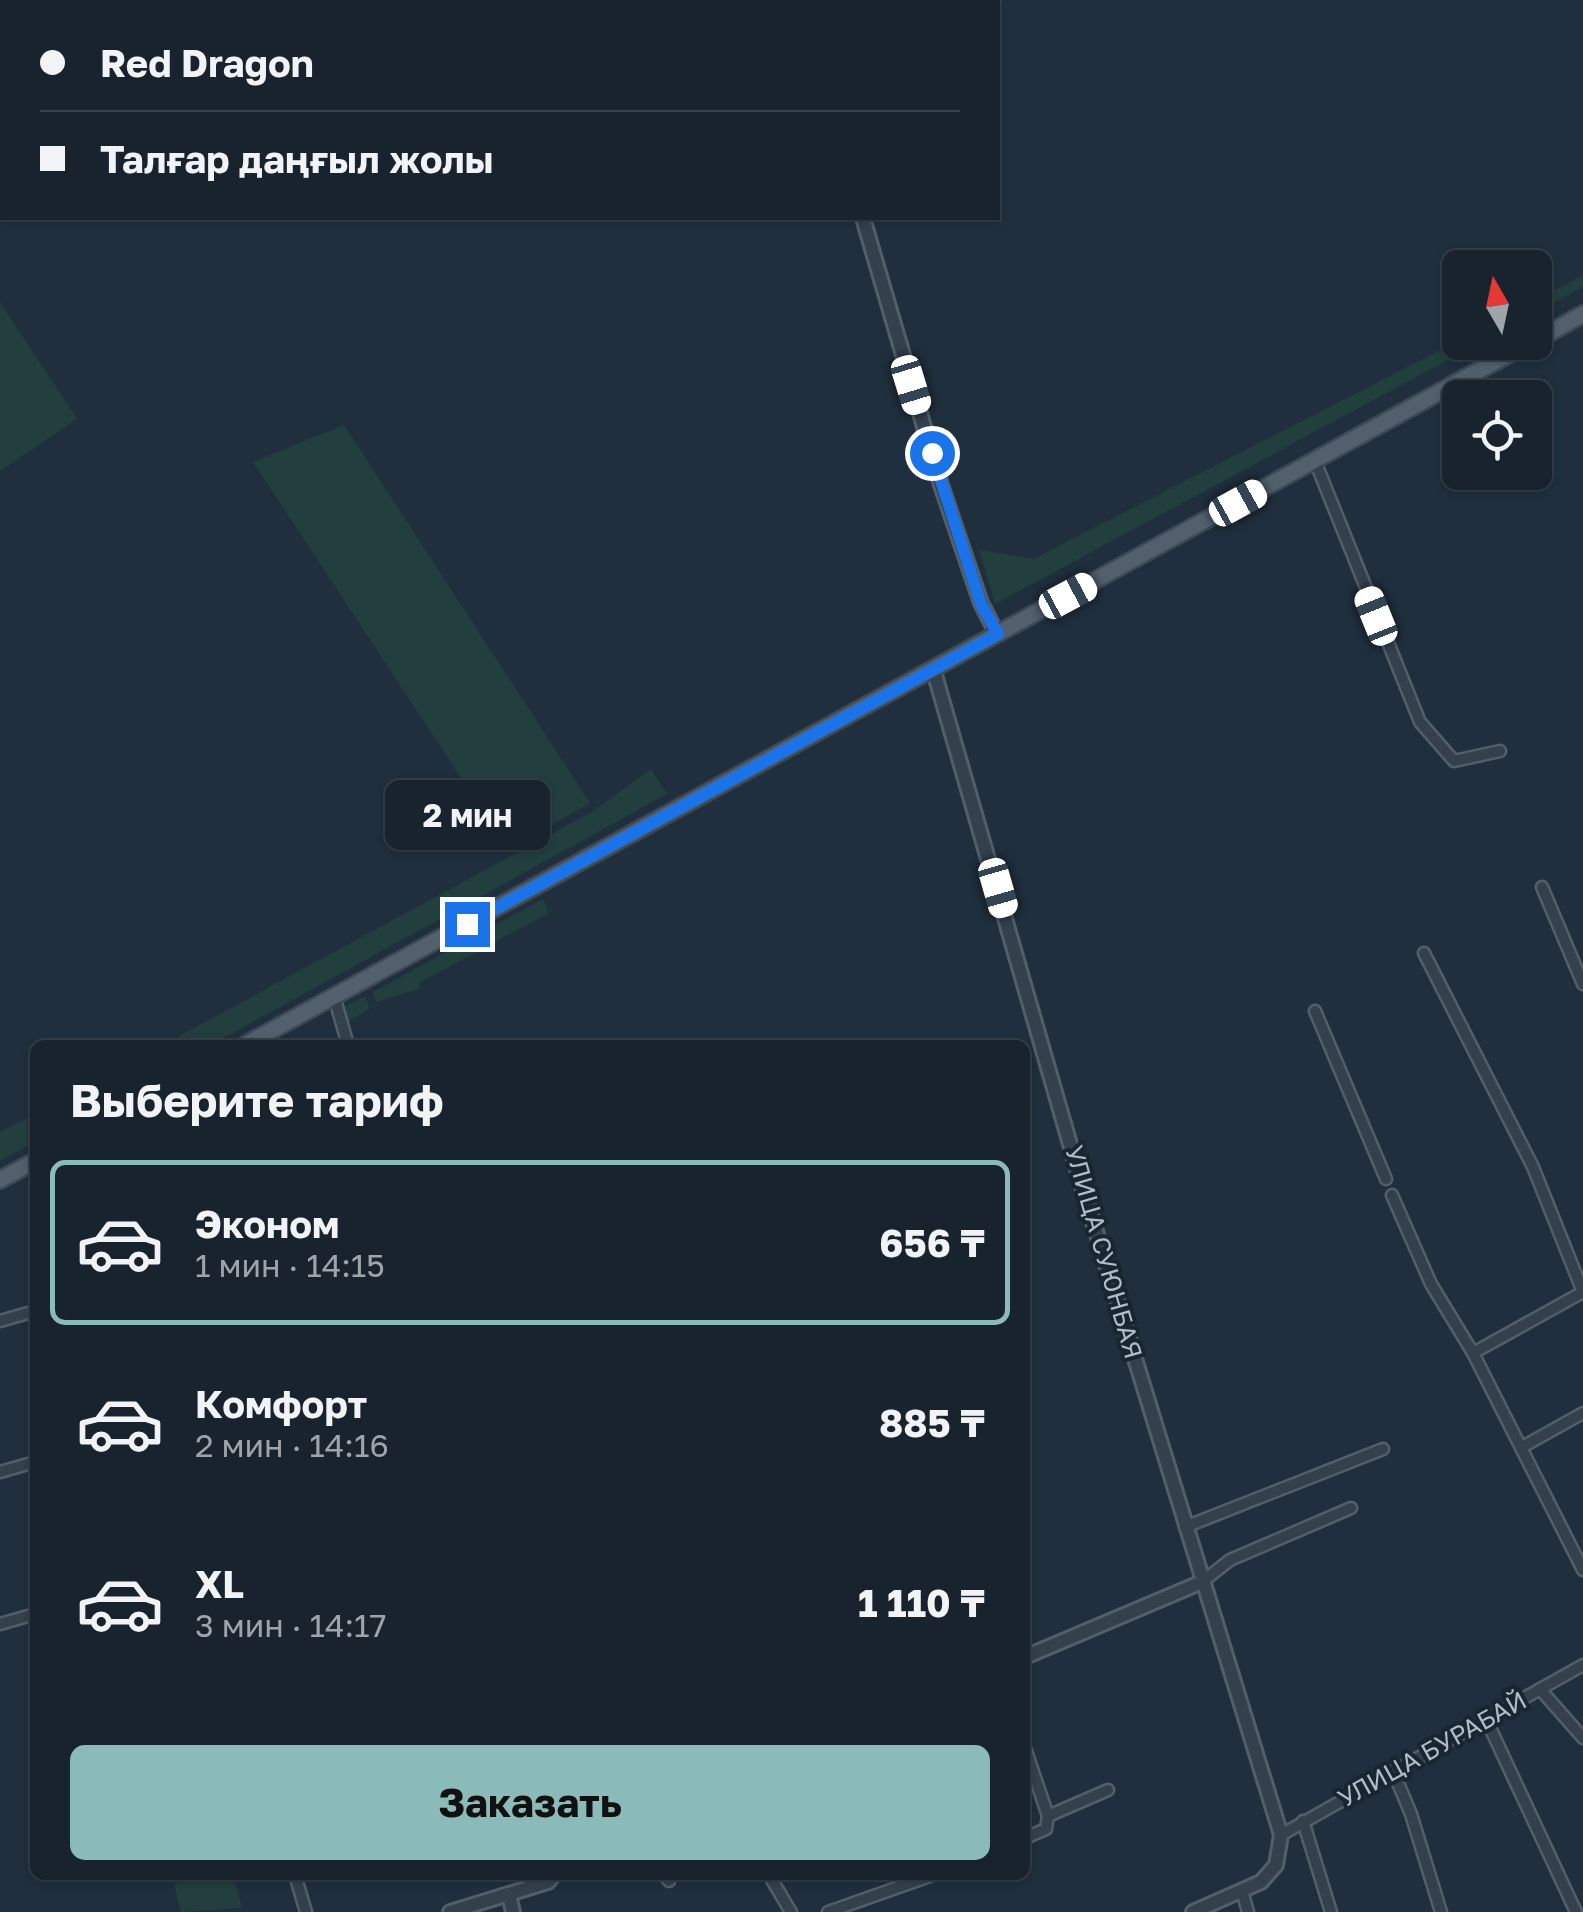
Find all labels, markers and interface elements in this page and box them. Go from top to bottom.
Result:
text: Red Dragon [100,40,314,85]
text: Талғар даңғыл жолы [100,136,494,181]
north arrow [1442,250,1552,360]
map controls [1442,250,1552,490]
car [888,352,934,418]
button: locate [1442,380,1552,490]
route start [910,431,955,476]
car [1204,475,1272,531]
car [1034,569,1102,623]
car [1351,583,1401,649]
callout: 2 мин [384,779,550,849]
text: 2 мин [423,796,512,834]
car [975,855,1021,921]
route end [445,902,490,947]
text: Выберите тариф [70,1073,444,1127]
street label: УЛИЦА СУЮНБАЯ [1059,1141,1150,1362]
icon: car [75,1198,165,1288]
text: Эконом [195,1201,339,1246]
text: 656 ₸ [879,1220,985,1265]
text: 1 мин · 14:15 [195,1246,385,1284]
icon: car [75,1378,165,1468]
text: Комфорт [195,1381,367,1426]
text: 885 ₸ [879,1400,985,1445]
text: 2 мин · 14:16 [195,1426,389,1464]
icon: car [75,1558,165,1648]
text: XL [195,1561,244,1606]
text: 1 110 ₸ [858,1580,985,1625]
text: 3 мин · 14:17 [195,1606,387,1644]
street label: УЛИЦА БУРАБАЙ [1332,1684,1531,1813]
button: Заказать [70,1745,990,1860]

